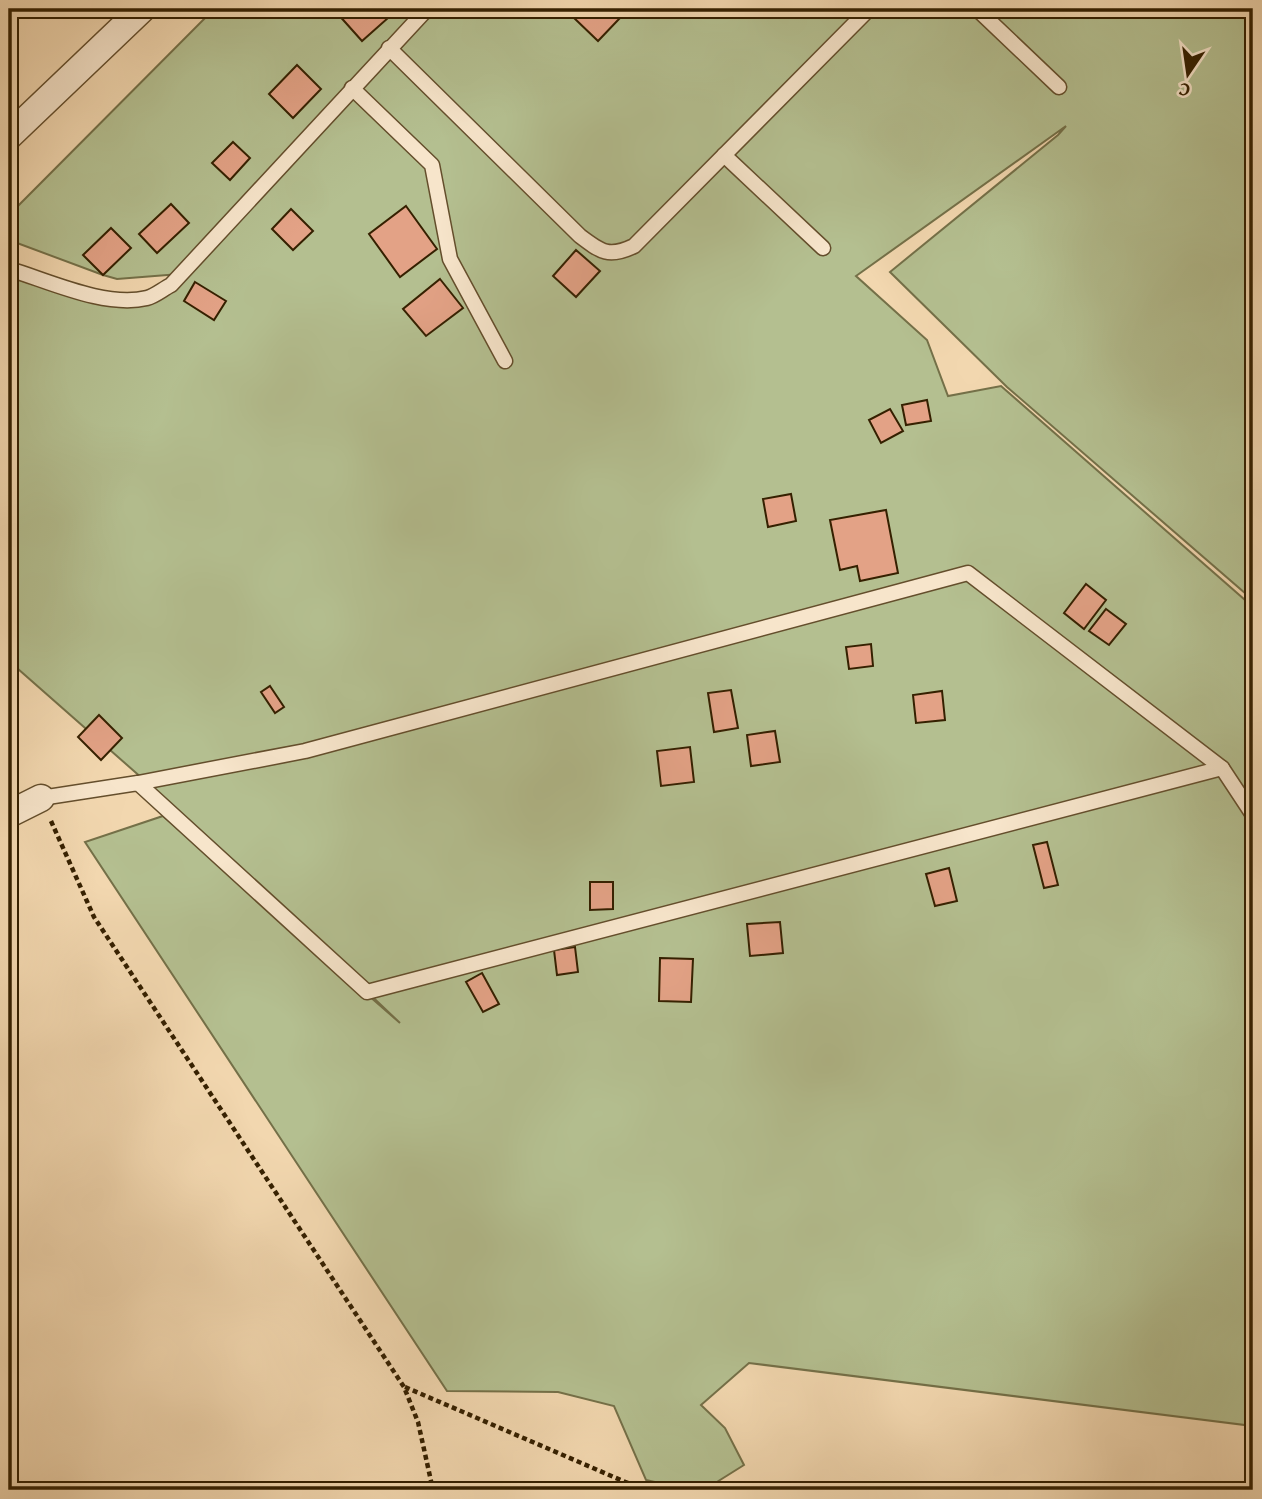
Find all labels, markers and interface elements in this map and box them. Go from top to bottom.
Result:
north arrow [1154,38,1224,108]
text: С [1176,76,1193,105]

